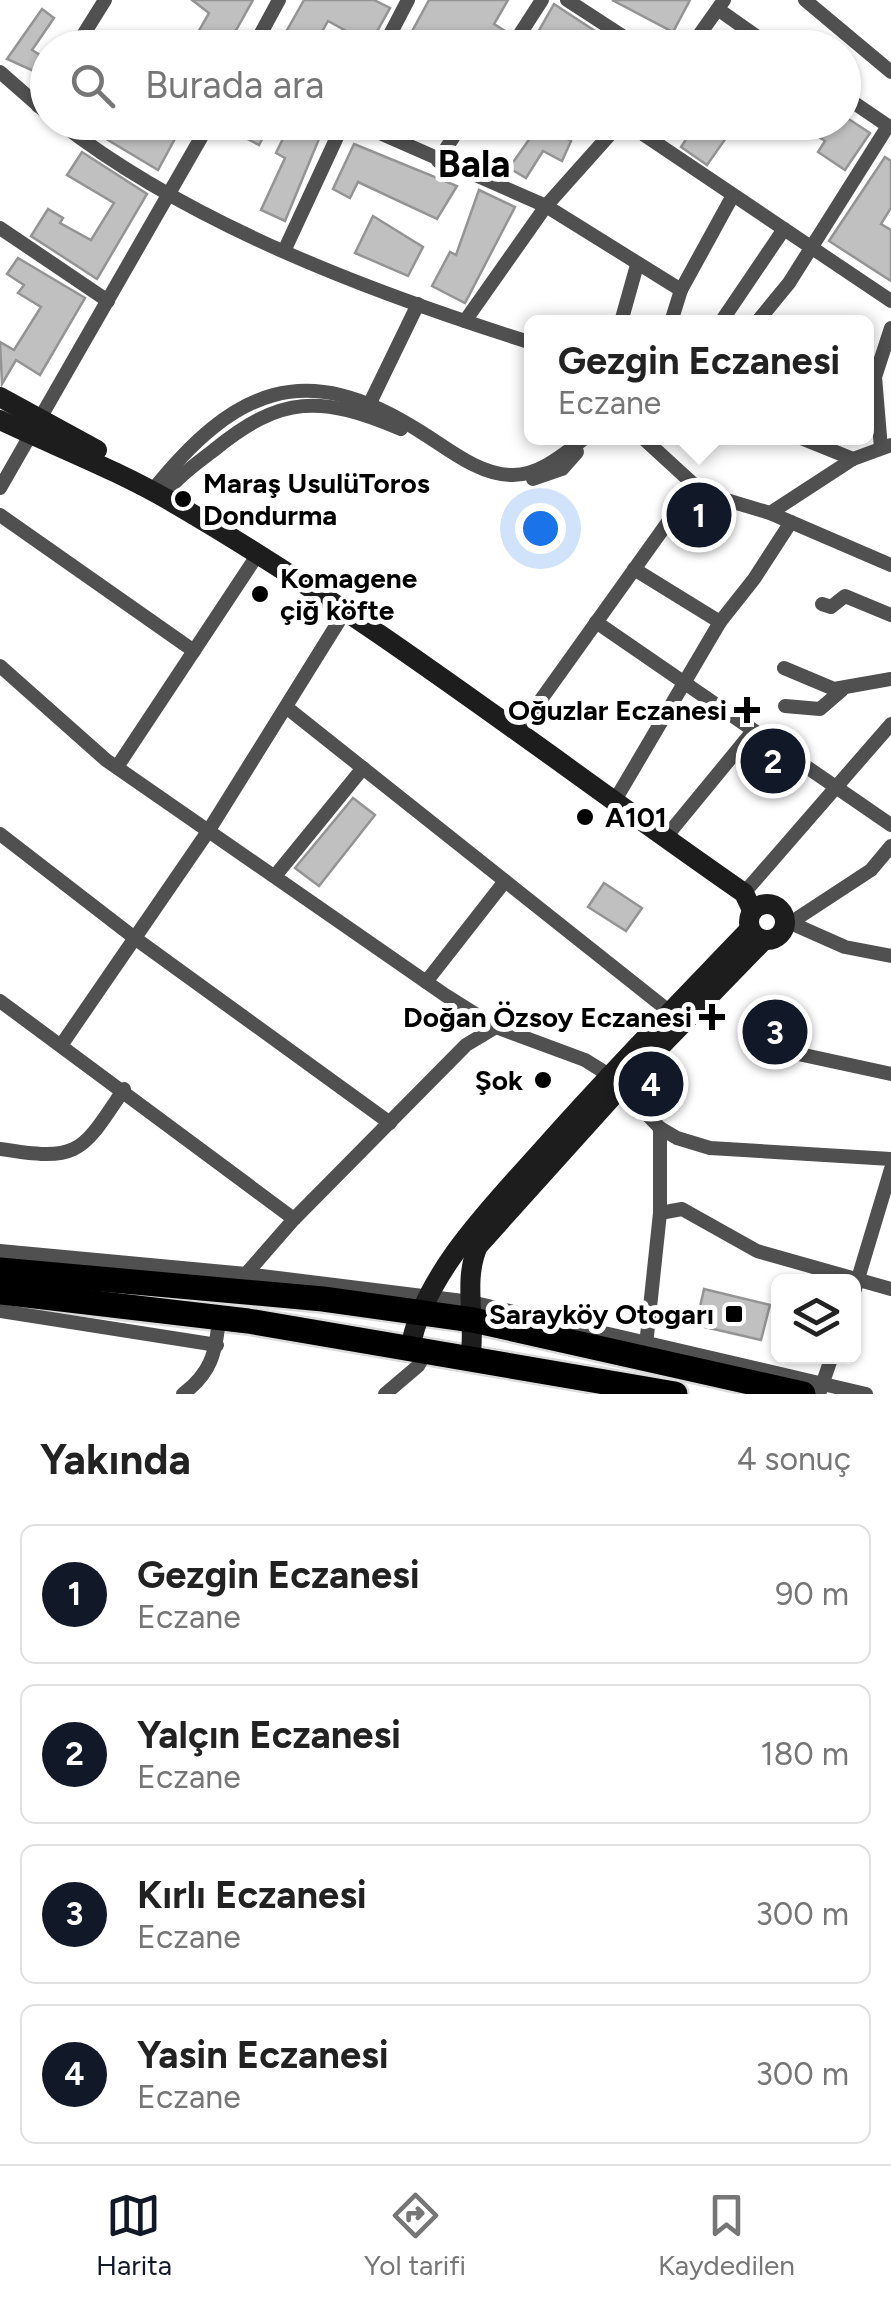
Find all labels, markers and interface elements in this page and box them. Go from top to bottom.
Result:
search box [30,30,861,140]
icon: search [65,58,120,113]
text: Burada ara [145,62,324,108]
district label: Bala [437,141,511,187]
popup [524,315,874,445]
text: Gezgin Eczanesi [558,338,840,384]
text: Eczane [558,384,661,422]
place label: Maraş UsulüToros Dondurma [203,466,430,532]
pin: 1 [666,478,732,552]
marker: Maraş UsulüToros Dondurma [172,488,194,510]
your location [515,503,566,554]
place label: Komagene çiğ köfte [280,561,417,627]
marker: Komagene çiğ köfte [249,583,271,605]
place label: Oğuzlar Eczanesi [508,693,727,727]
marker: Oğuzlar Eczanesi [736,699,758,721]
pin: 2 [740,724,806,798]
place label: A101 [605,800,667,834]
marker: A101 [574,806,596,828]
pin: 3 [742,994,808,1070]
place label: Doğan Özsoy Eczanesi [403,1000,692,1034]
marker: Doğan Özsoy Eczanesi [701,1006,723,1028]
pin: 4 [618,1046,684,1122]
place label: Şok [475,1063,523,1097]
marker: Şok [532,1069,554,1091]
map controls [771,1274,861,1364]
button: layers [771,1274,861,1364]
place label: Sarayköy Otogarı [489,1297,714,1331]
marker: Sarayköy Otogarı [723,1303,745,1325]
text: Yakında [40,1434,191,1485]
text: 4 sonuç [737,1440,851,1478]
text: Gezgin Eczanesi [137,1552,420,1598]
text: 1 [68,1575,81,1613]
text: 90 m [775,1575,849,1613]
text: Eczane [137,1598,241,1636]
text: Yalçın Eczanesi [137,1712,401,1758]
text: 2 [65,1735,84,1773]
text: 180 m [760,1735,849,1773]
text: Eczane [137,1758,241,1796]
text: Kırlı Eczanesi [137,1872,367,1918]
text: 3 [66,1895,83,1933]
text: 300 m [755,1895,849,1933]
text: Eczane [137,1918,241,1956]
text: Yasin Eczanesi [137,2032,389,2078]
text: 4 [64,2055,85,2093]
text: 300 m [755,2055,849,2093]
text: Eczane [137,2078,241,2116]
tab: Harita [96,2188,172,2282]
tab: Yol tarifi [364,2188,466,2282]
tab: Kaydedilen [658,2188,795,2282]

